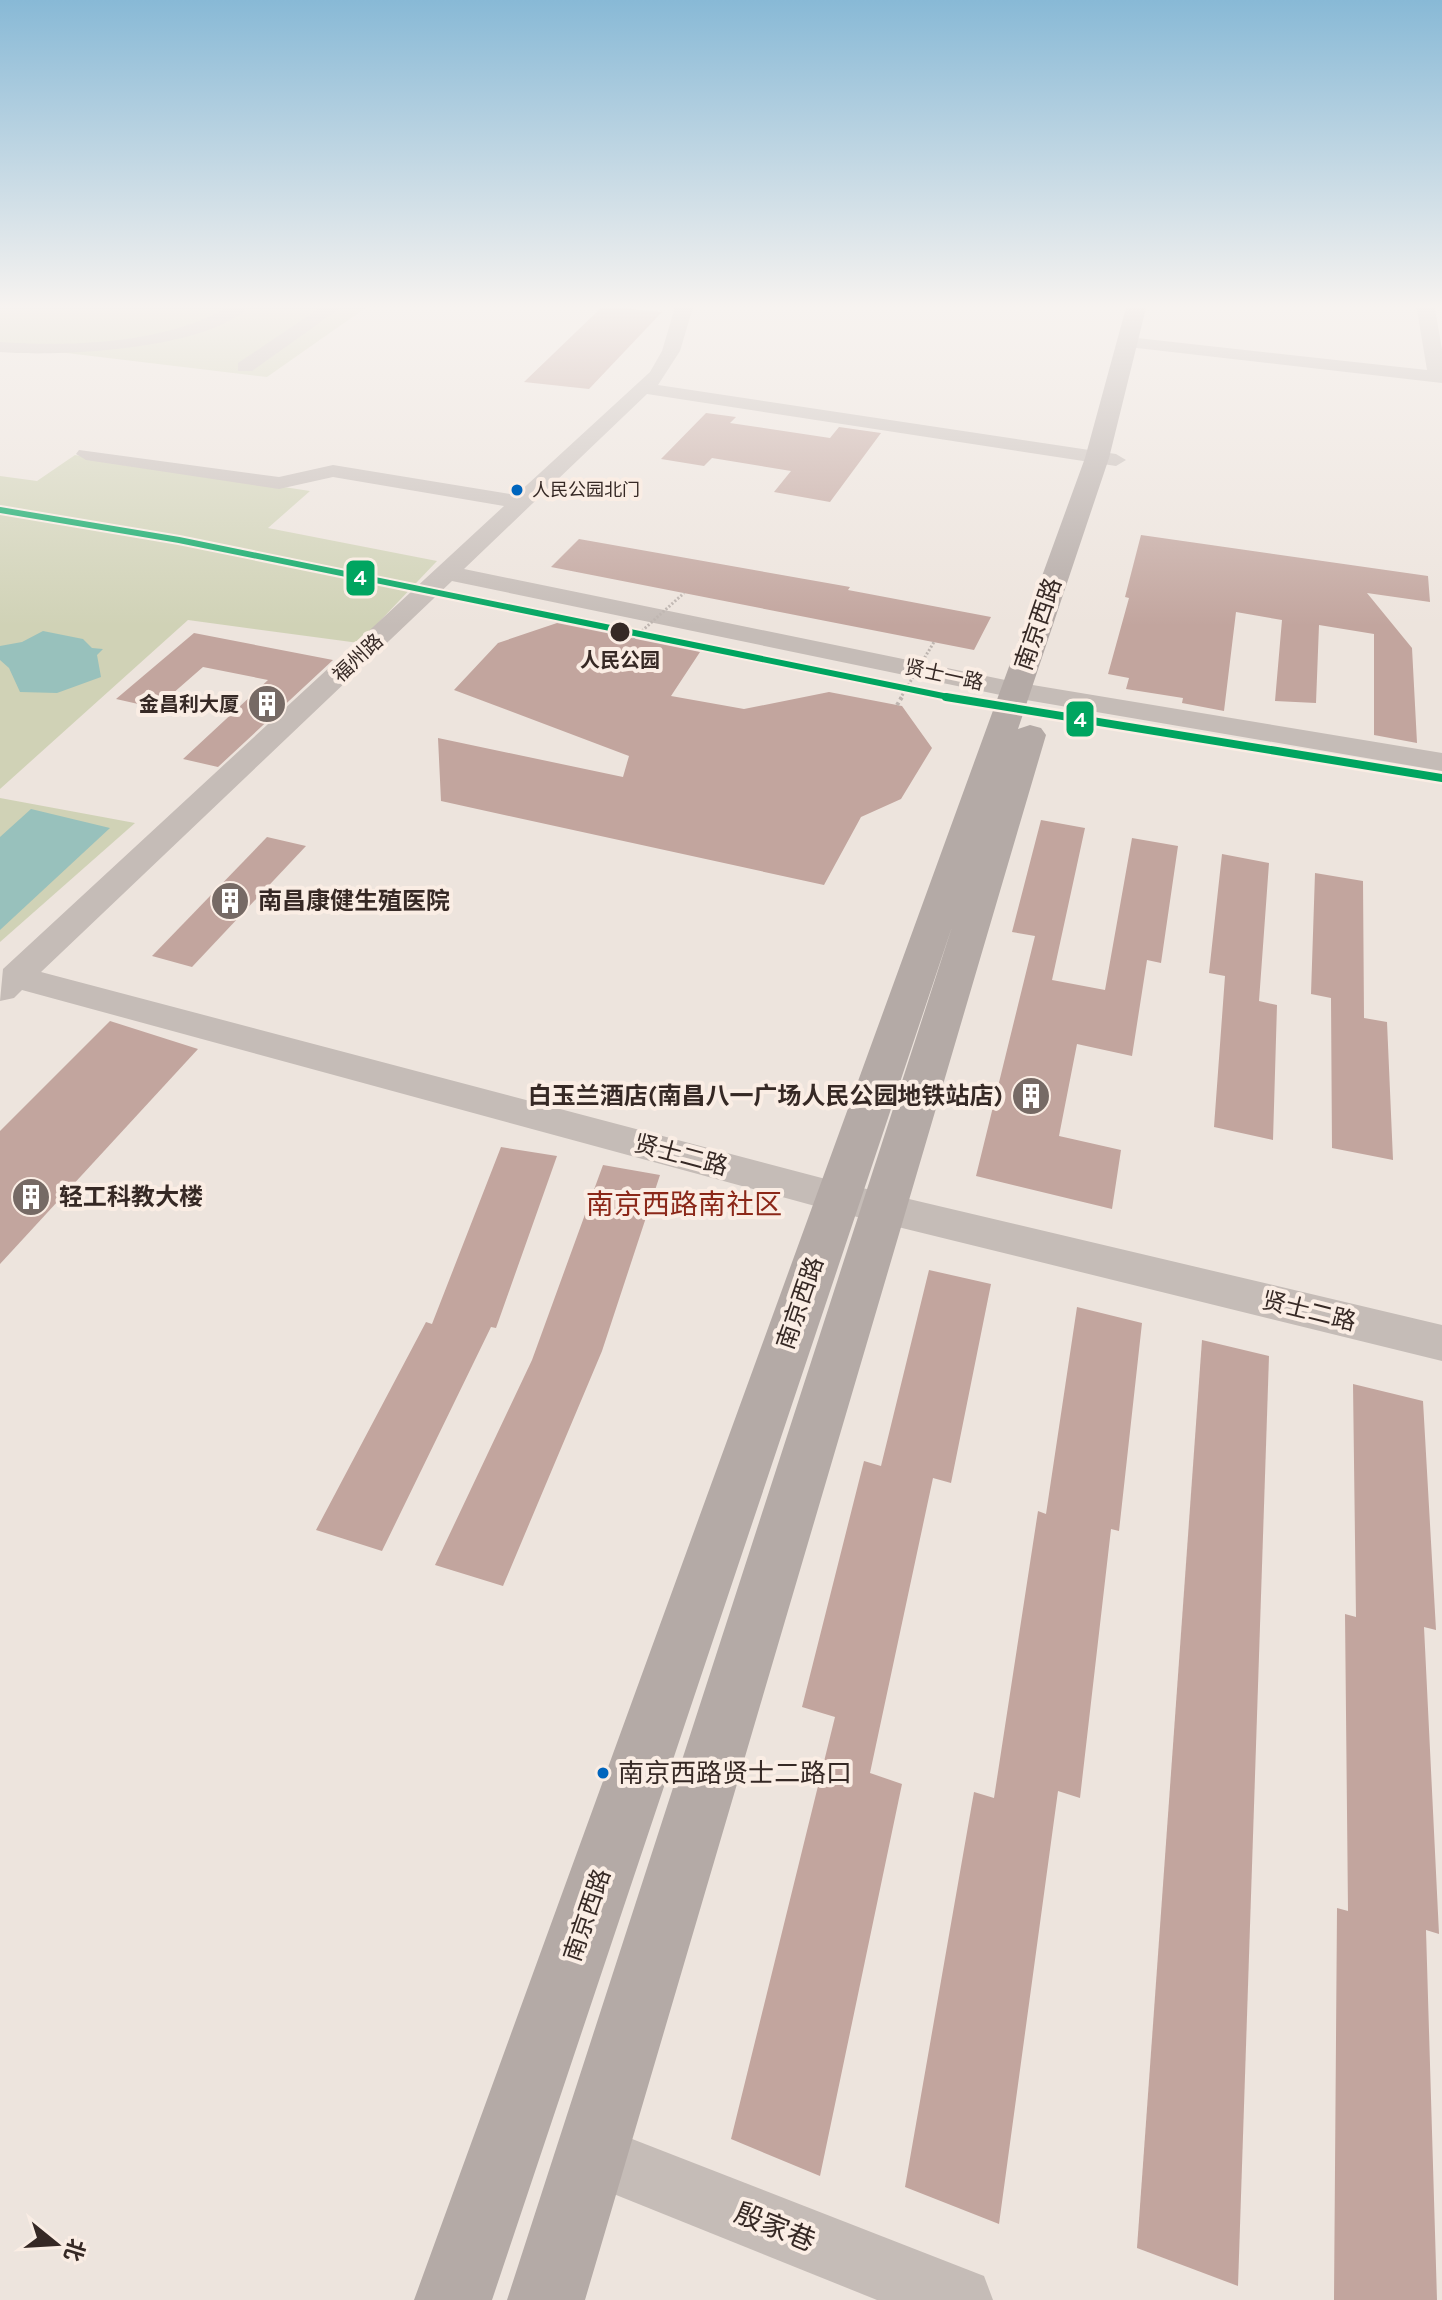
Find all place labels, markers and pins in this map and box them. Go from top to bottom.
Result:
place label: 人民公园北门 [532,479,640,501]
marker: 人民公园北门 [509,482,525,498]
marker: 人民公园 [608,620,632,644]
place label: 人民公园 [580,649,660,672]
building icon: 金昌利大厦 [246,683,288,725]
place label: 金昌利大厦 [139,693,239,716]
building icon: 南昌康健生殖医院 [209,880,251,922]
place label: 南昌康健生殖医院 [258,887,450,915]
building icon: 白玉兰酒店(南昌八一广场人民公园地铁站店) [1010,1075,1052,1117]
place label: 白玉兰酒店(南昌八一广场人民公园地铁站店) [528,1082,1003,1110]
building icon: 轻工科教大楼 [10,1176,52,1218]
place label: 轻工科教大楼 [59,1183,203,1211]
place label: 南京西路贤士二路口 [618,1758,852,1789]
marker: 南京西路贤士二路口 [595,1765,611,1781]

